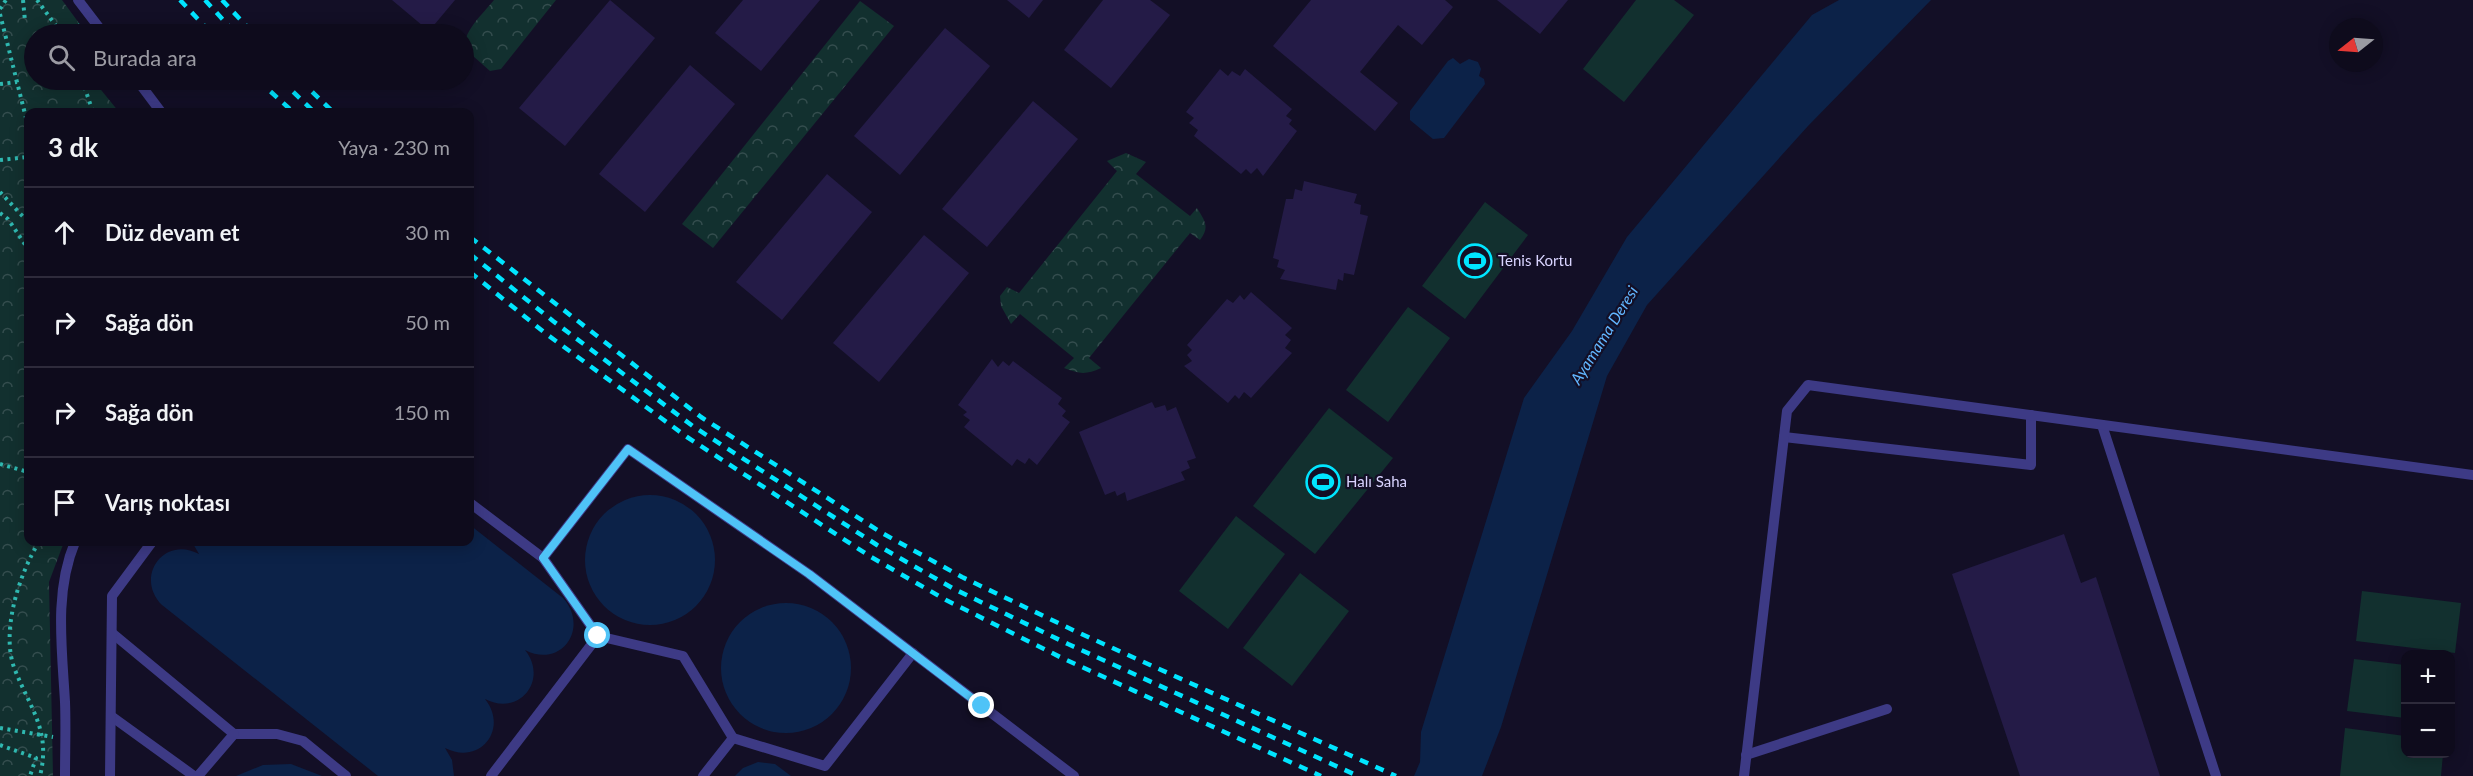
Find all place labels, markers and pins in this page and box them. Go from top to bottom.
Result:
sports icon: Tenis Kortu [1457,243,1493,279]
place label: Tenis Kortu [1498,251,1572,269]
sports icon: Halı Saha [1305,464,1341,500]
place label: Halı Saha [1346,472,1407,490]

